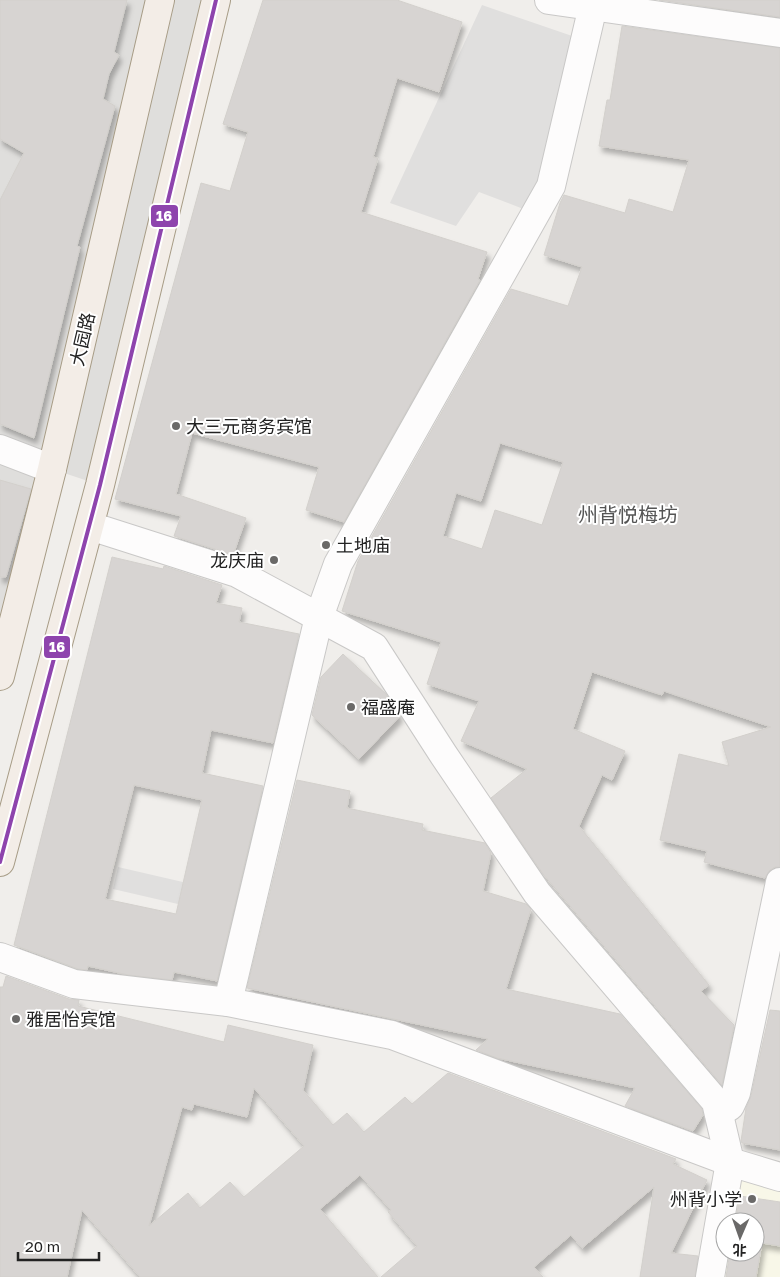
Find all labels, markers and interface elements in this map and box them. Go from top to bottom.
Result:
line badge: 16 [150,204,179,228]
text: 16 [156,207,172,224]
street label: 大园路 [65,310,99,368]
place label: 大三元商务宾馆 [186,415,312,437]
marker: 大三元商务宾馆 [170,420,182,432]
district label: 州背悦梅坊 [578,502,678,526]
place label: 土地庙 [336,534,390,556]
marker: 土地庙 [320,539,332,551]
place label: 龙庆庙 [210,549,264,571]
marker: 龙庆庙 [268,554,280,566]
line badge: 16 [43,635,71,659]
text: 16 [49,638,65,655]
place label: 福盛庵 [361,696,415,718]
marker: 福盛庵 [345,701,357,713]
place label: 雅居怡宾馆 [26,1008,116,1030]
marker: 雅居怡宾馆 [10,1013,22,1025]
place label: 州背小学 [670,1188,742,1210]
marker: 州背小学 [746,1193,758,1205]
north arrow [715,1212,765,1262]
scale bar [18,1230,99,1262]
text: 20 m [25,1237,60,1255]
text: 北 [732,1242,747,1259]

